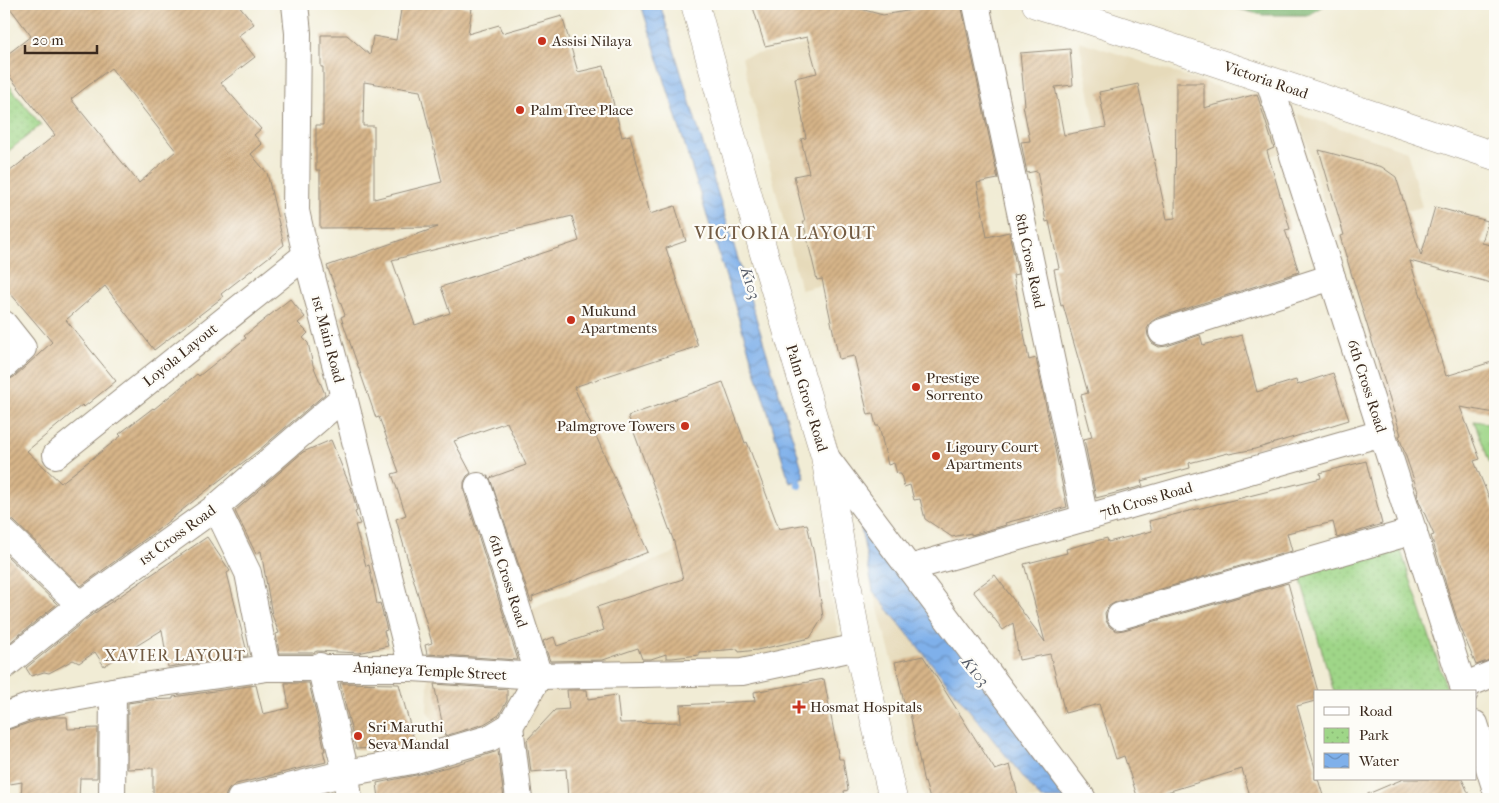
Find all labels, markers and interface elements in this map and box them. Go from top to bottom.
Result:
scale bar [25,22,98,54]
text: 20 m [32,31,64,49]
place label: Assisi Nilaya [551,32,633,50]
marker: Assisi Nilaya [536,35,548,47]
street label: Victoria Road [1221,57,1311,103]
place label: Palm Tree Place [530,101,634,119]
marker: Palm Tree Place [514,104,526,116]
street label: 8th Cross Road [1011,212,1049,311]
district label: VICTORIA LAYOUT [693,223,876,244]
water label: K103 [736,264,764,302]
street label: 1st Main Road [308,293,349,386]
place label: Mukund Apartments [580,302,657,337]
marker: Mukund Apartments [565,314,577,326]
street label: Loyola Layout [139,319,221,390]
street label: 6th Cross Road [1343,337,1391,436]
street label: Palm Grove Road [782,342,832,455]
place label: Prestige Sorrento [926,369,983,404]
marker: Prestige Sorrento [910,381,922,393]
place label: Palmgrove Towers [557,417,675,435]
marker: Palmgrove Towers [679,420,691,432]
place label: Ligoury Court Apartments [945,438,1039,473]
marker: Ligoury Court Apartments [930,450,942,462]
street label: 7th Cross Road [1097,478,1195,522]
street label: 1st Cross Road [135,500,220,569]
street label: 6th Cross Road [484,532,532,631]
district label: XAVIER LAYOUT [104,646,246,665]
water label: K103 [957,652,993,690]
street label: Anjaneya Temple Street [352,658,508,684]
legend [1314,690,1476,780]
place label: Hosmat Hospitals [810,698,922,716]
marker: Hosmat Hospitals [792,700,806,714]
text: Road [1359,702,1393,720]
place label: Sri Maruthi Seva Mandal [368,718,449,753]
text: Park [1359,726,1389,744]
marker: Sri Maruthi Seva Mandal [352,730,364,742]
text: Water [1358,752,1399,770]

